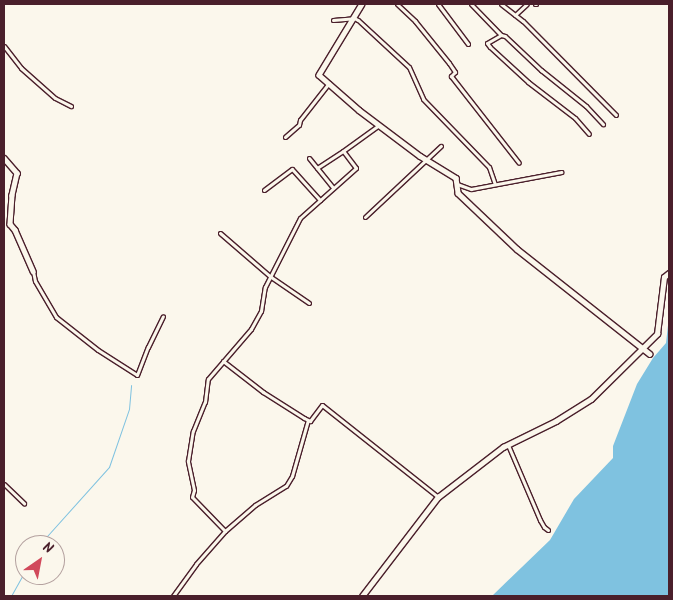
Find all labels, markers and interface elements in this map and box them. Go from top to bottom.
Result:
north arrow [15,535,65,585]
text: N [38,537,57,560]

